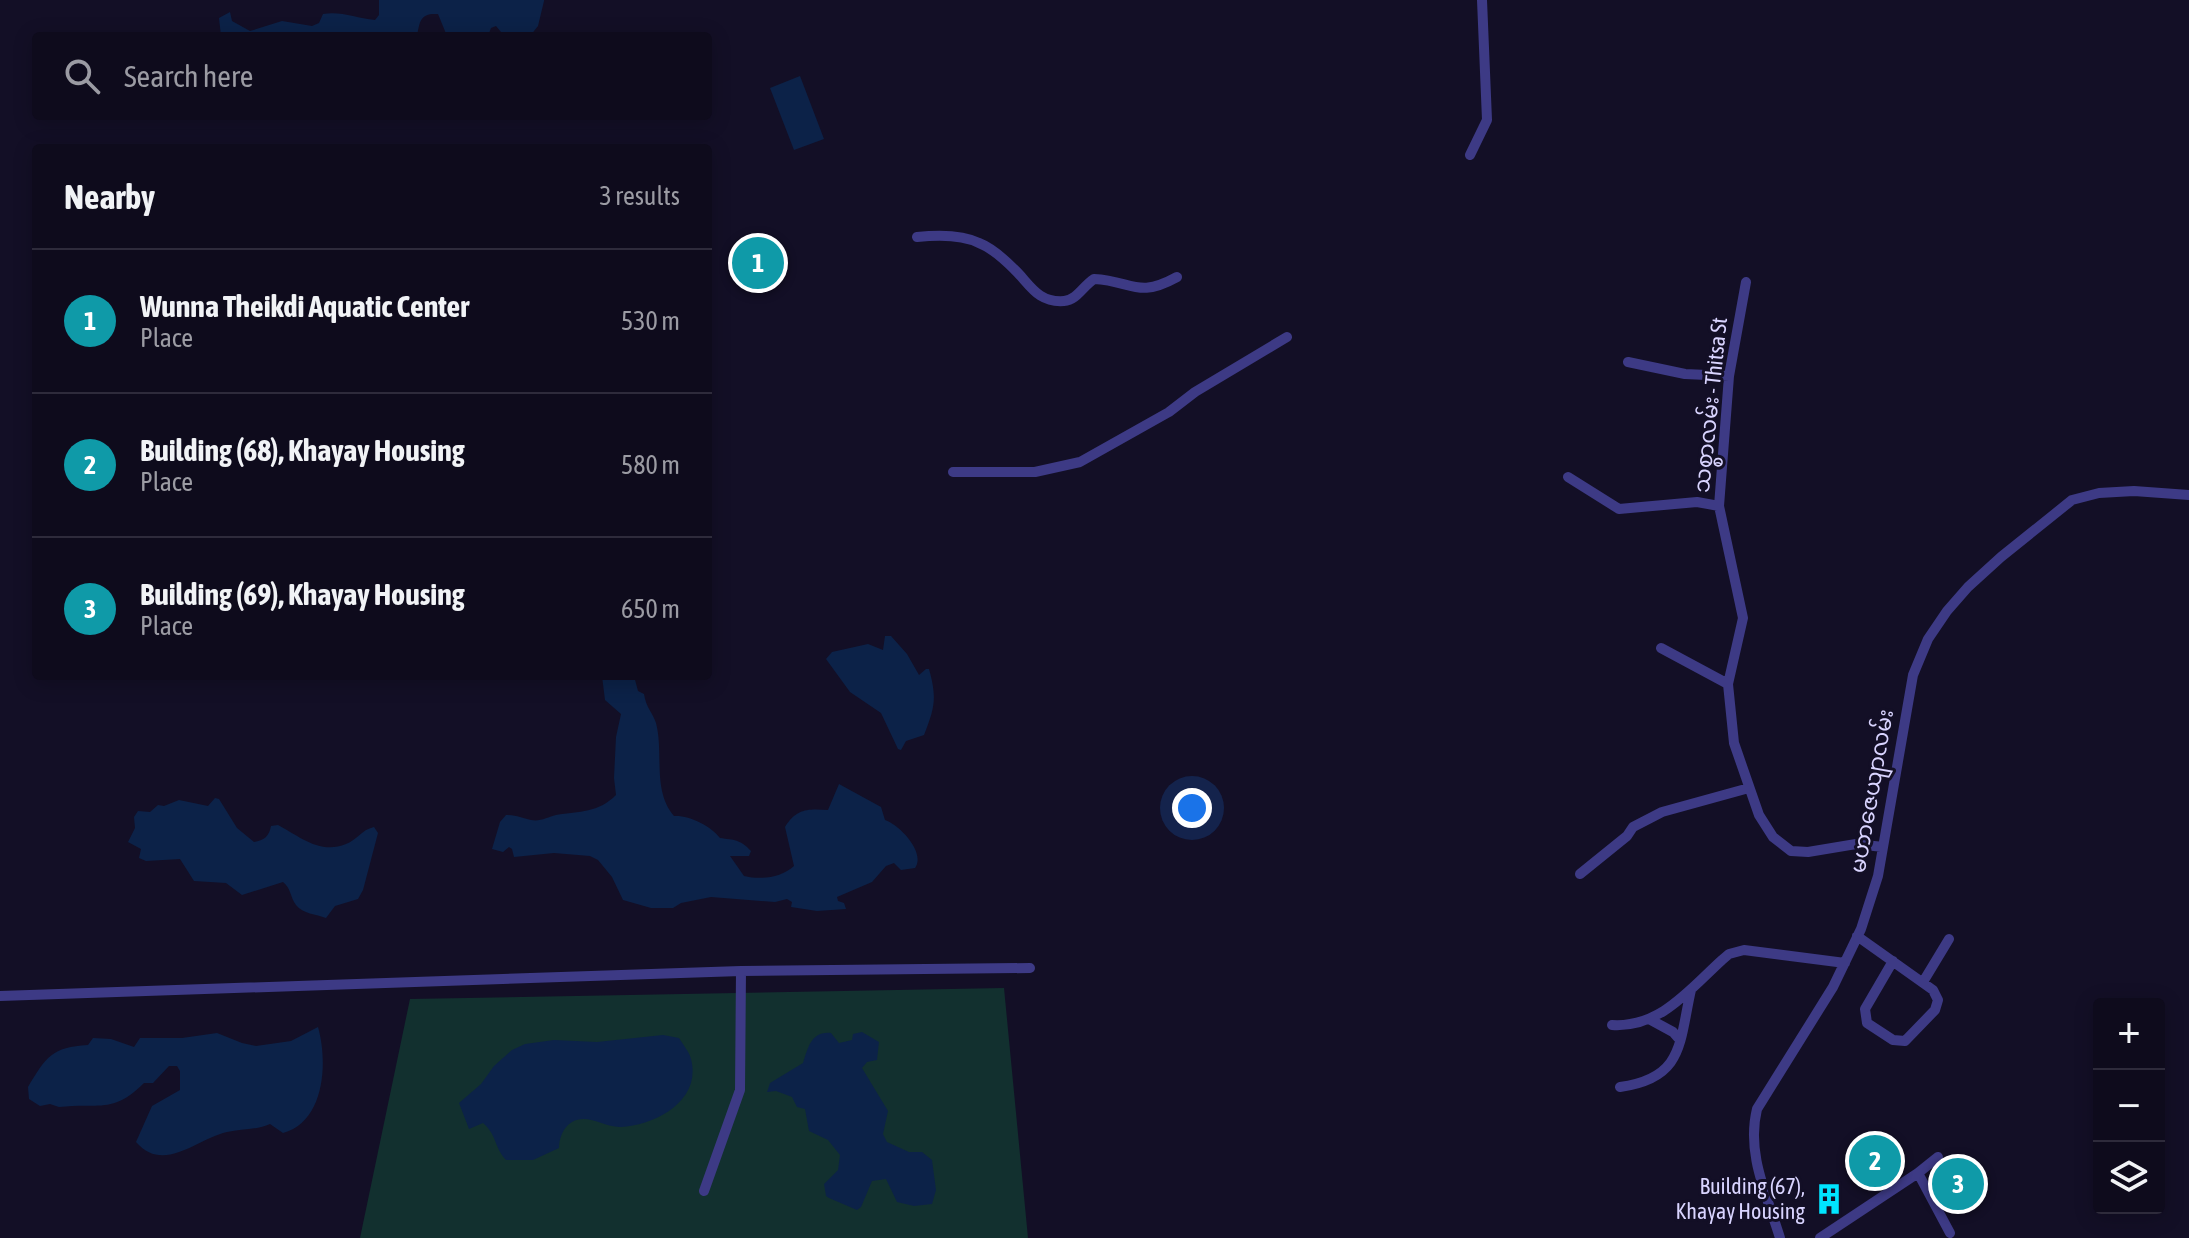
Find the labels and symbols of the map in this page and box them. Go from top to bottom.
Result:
pin: 1 [732,233,784,293]
street label: သစ္စာလမ်း - Thitsa St [1686,316,1738,495]
street label: မဟာဇေယျာလမ်း [1842,707,1904,876]
your location [1172,788,1212,828]
pin: 2 [1849,1131,1901,1191]
pin: 3 [1932,1154,1984,1214]
place label: Building (67), Khayay Housing [1675,1173,1806,1224]
building icon: Building (67), Khayay Housing [1812,1182,1846,1216]

